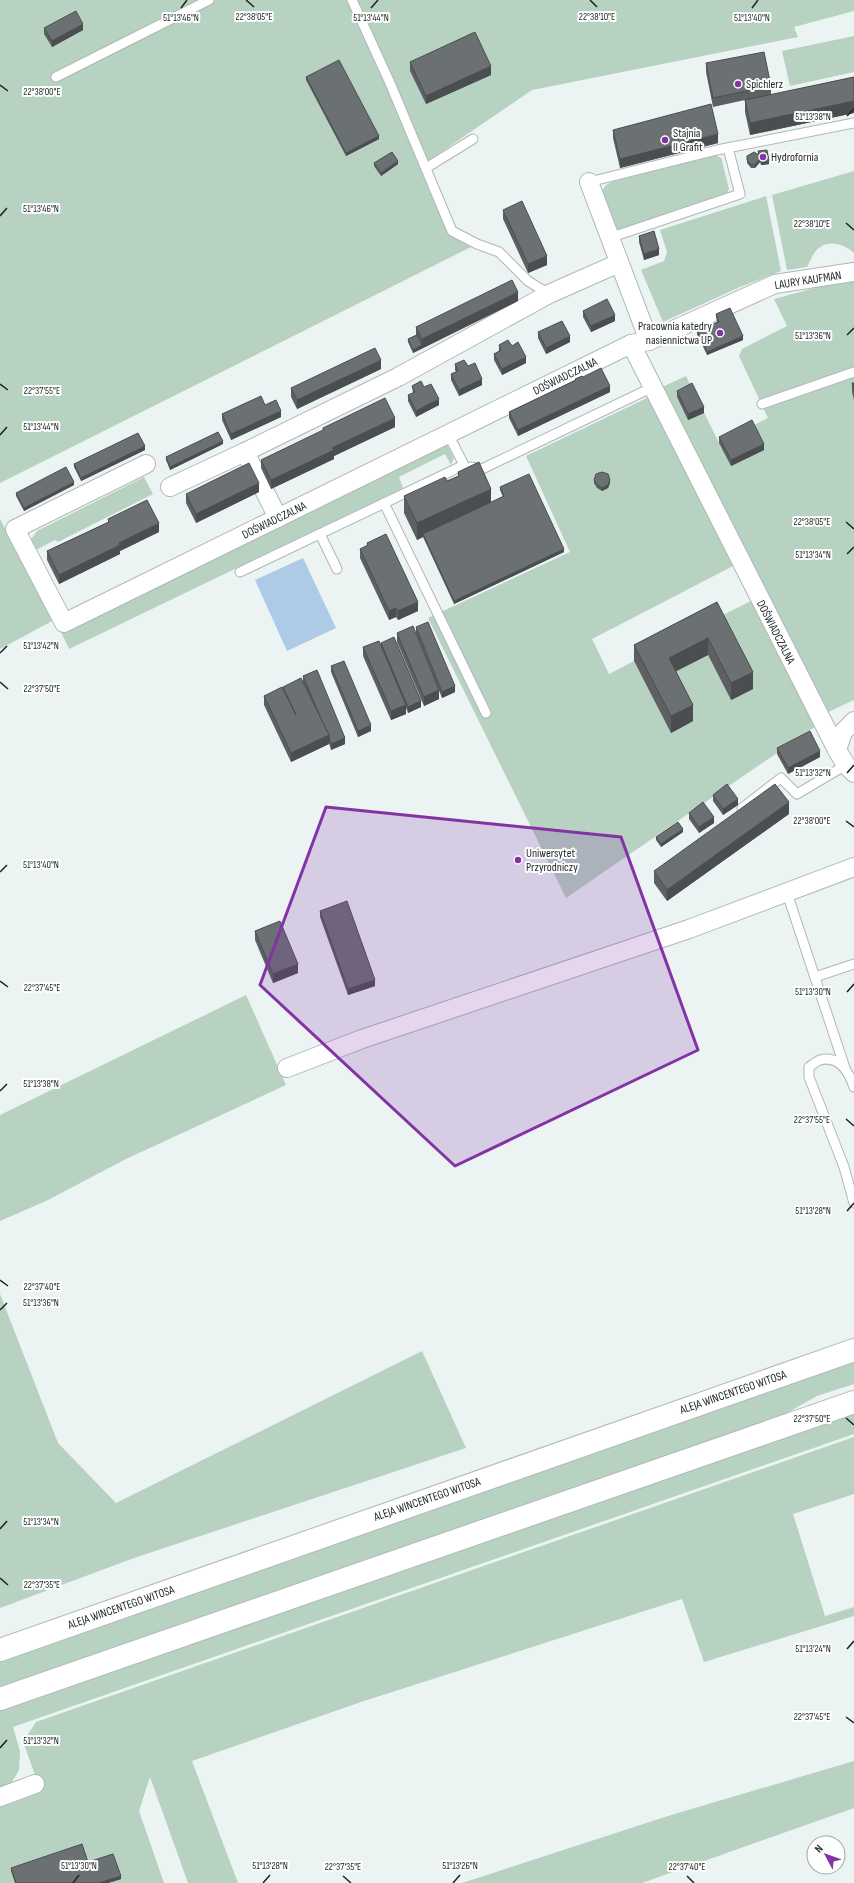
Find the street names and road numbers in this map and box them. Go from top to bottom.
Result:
street label: LAURY KAUFMAN [774,268,843,293]
street label: DOŚWIADCZALNA [531,354,601,398]
street label: DOŚWIADCZALNA [240,498,310,542]
street label: DOŚWIADCZALNA [753,598,798,667]
street label: ALEJA WINCENTEGO WITOSA [677,1367,789,1418]
street label: ALEJA WINCENTEGO WITOSA [371,1474,483,1525]
street label: ALEJA WINCENTEGO WITOSA [65,1582,177,1633]

